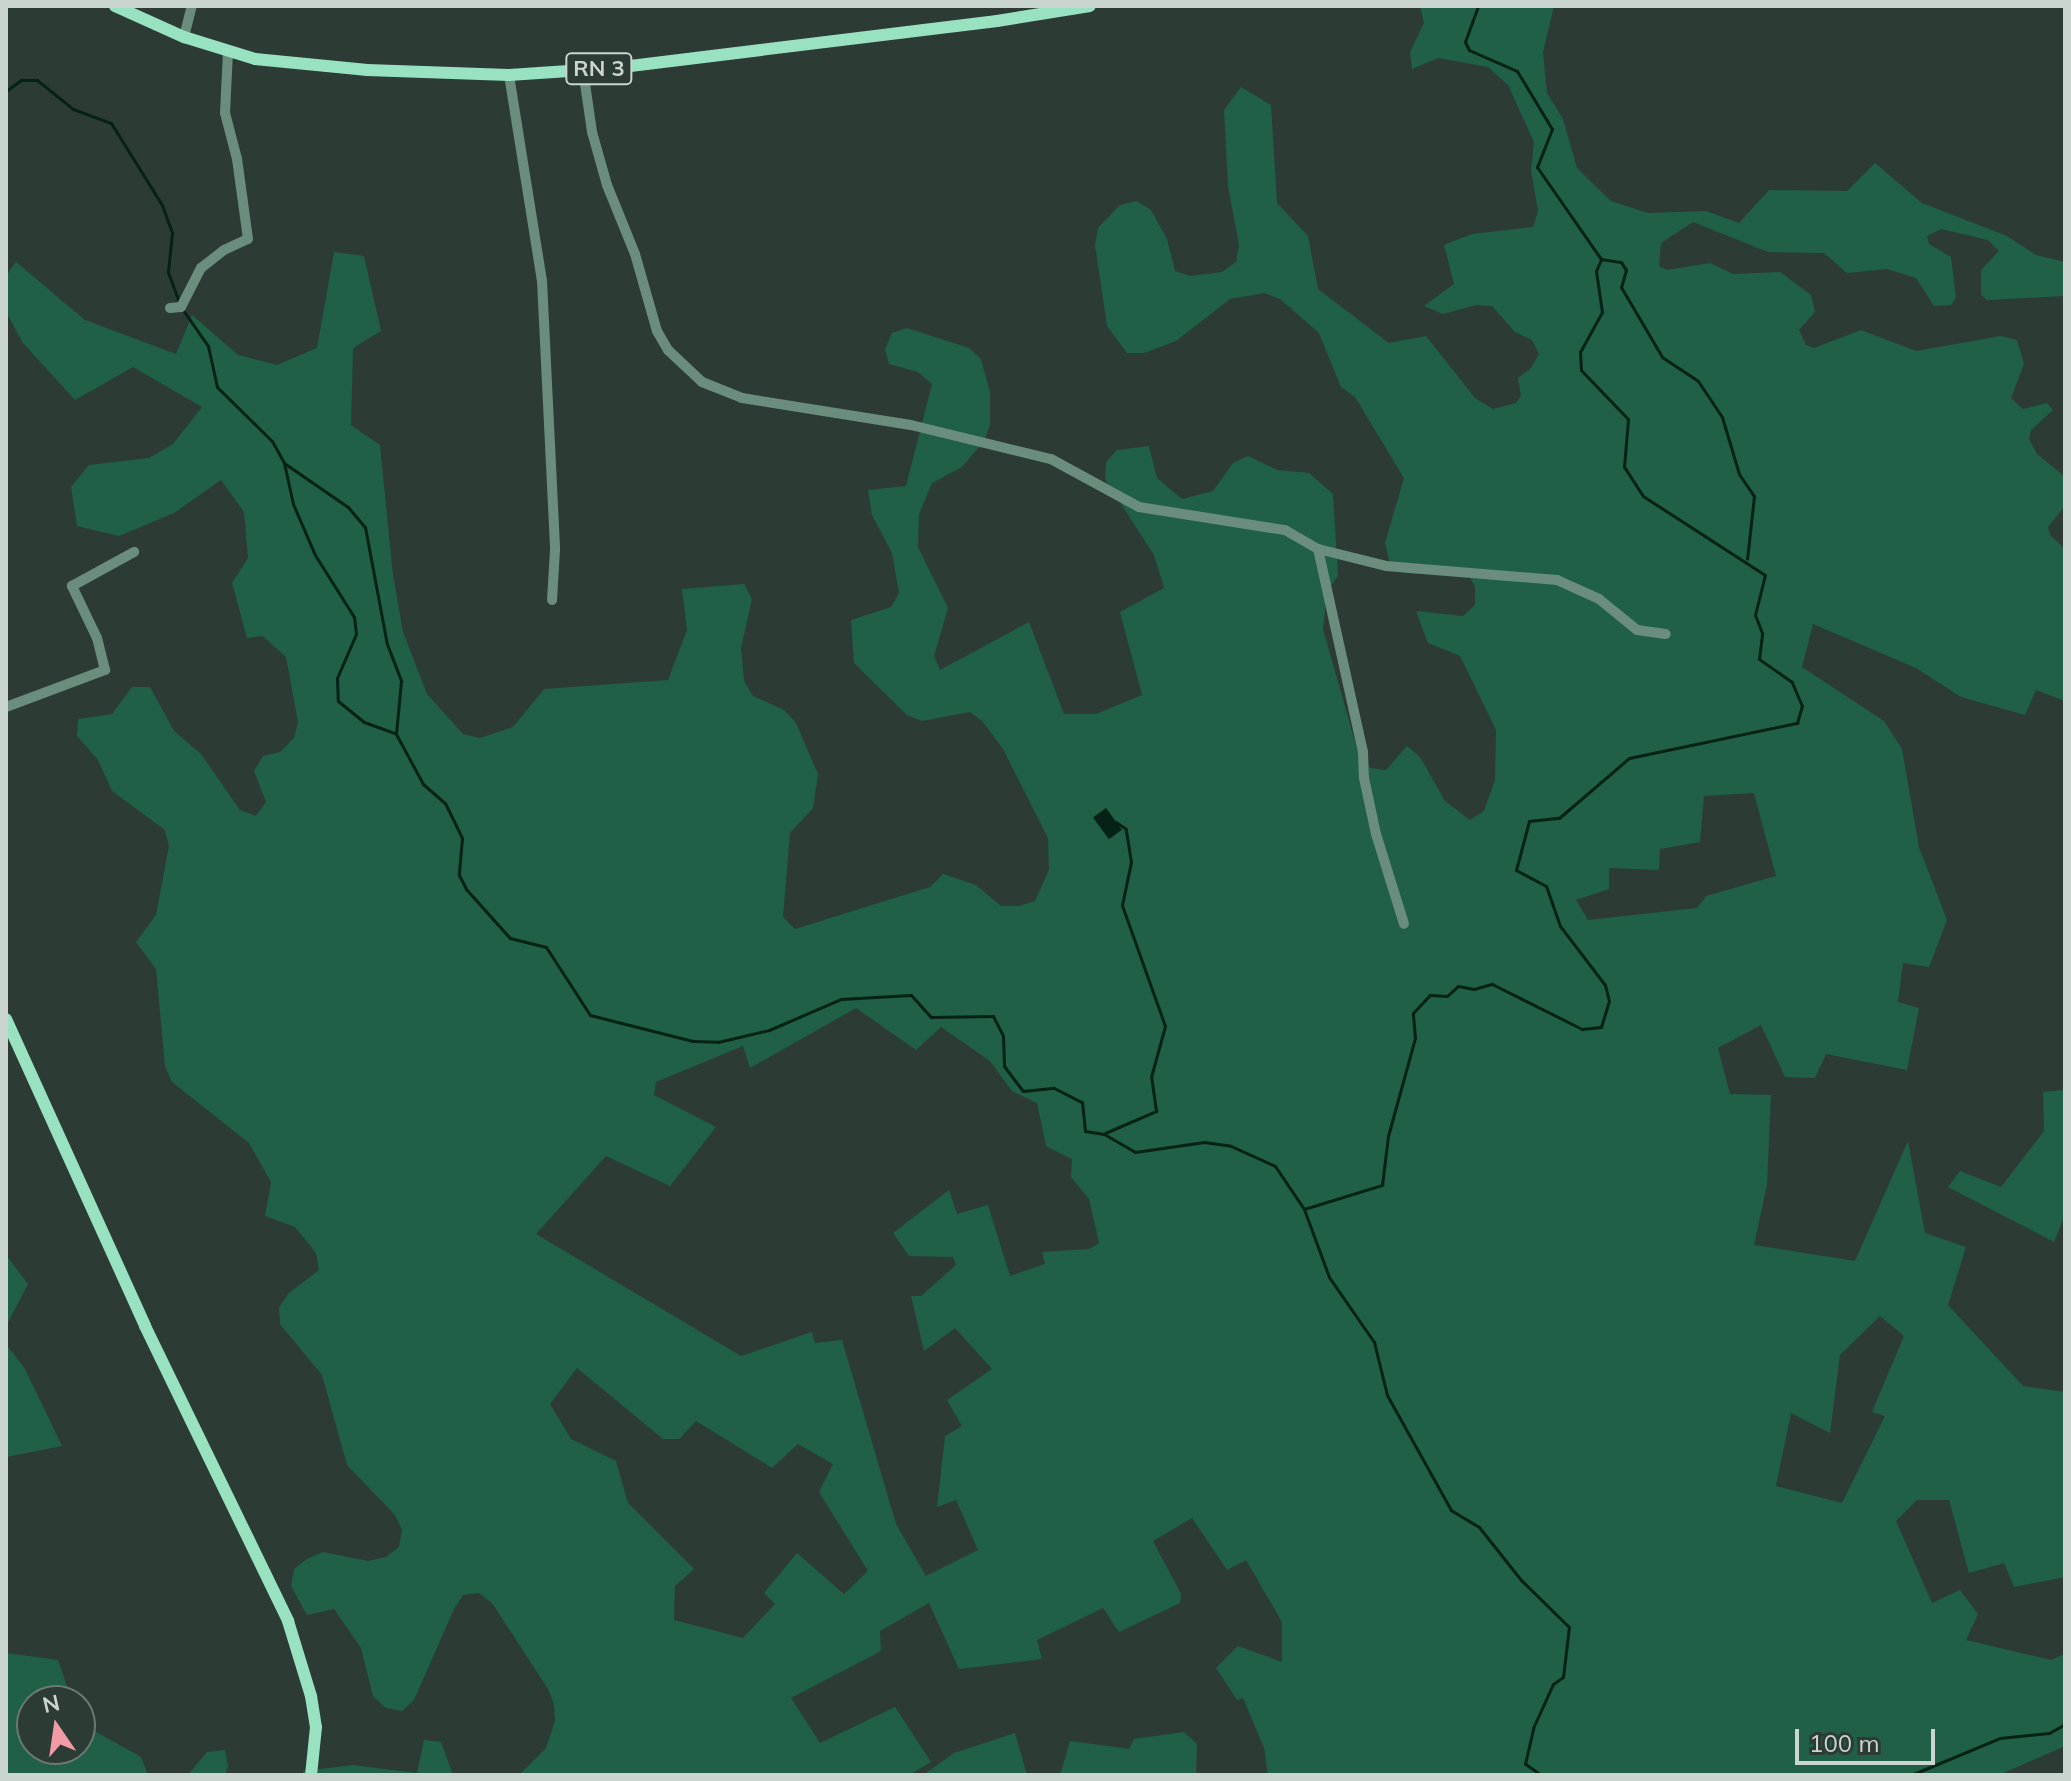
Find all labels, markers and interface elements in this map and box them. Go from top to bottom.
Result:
road number: RN 3 [565,51,633,87]
north arrow [16,1685,96,1765]
text: N [40,1688,62,1719]
scale bar [1799,1713,1939,1763]
text: 100 m [1809,1728,1880,1758]

